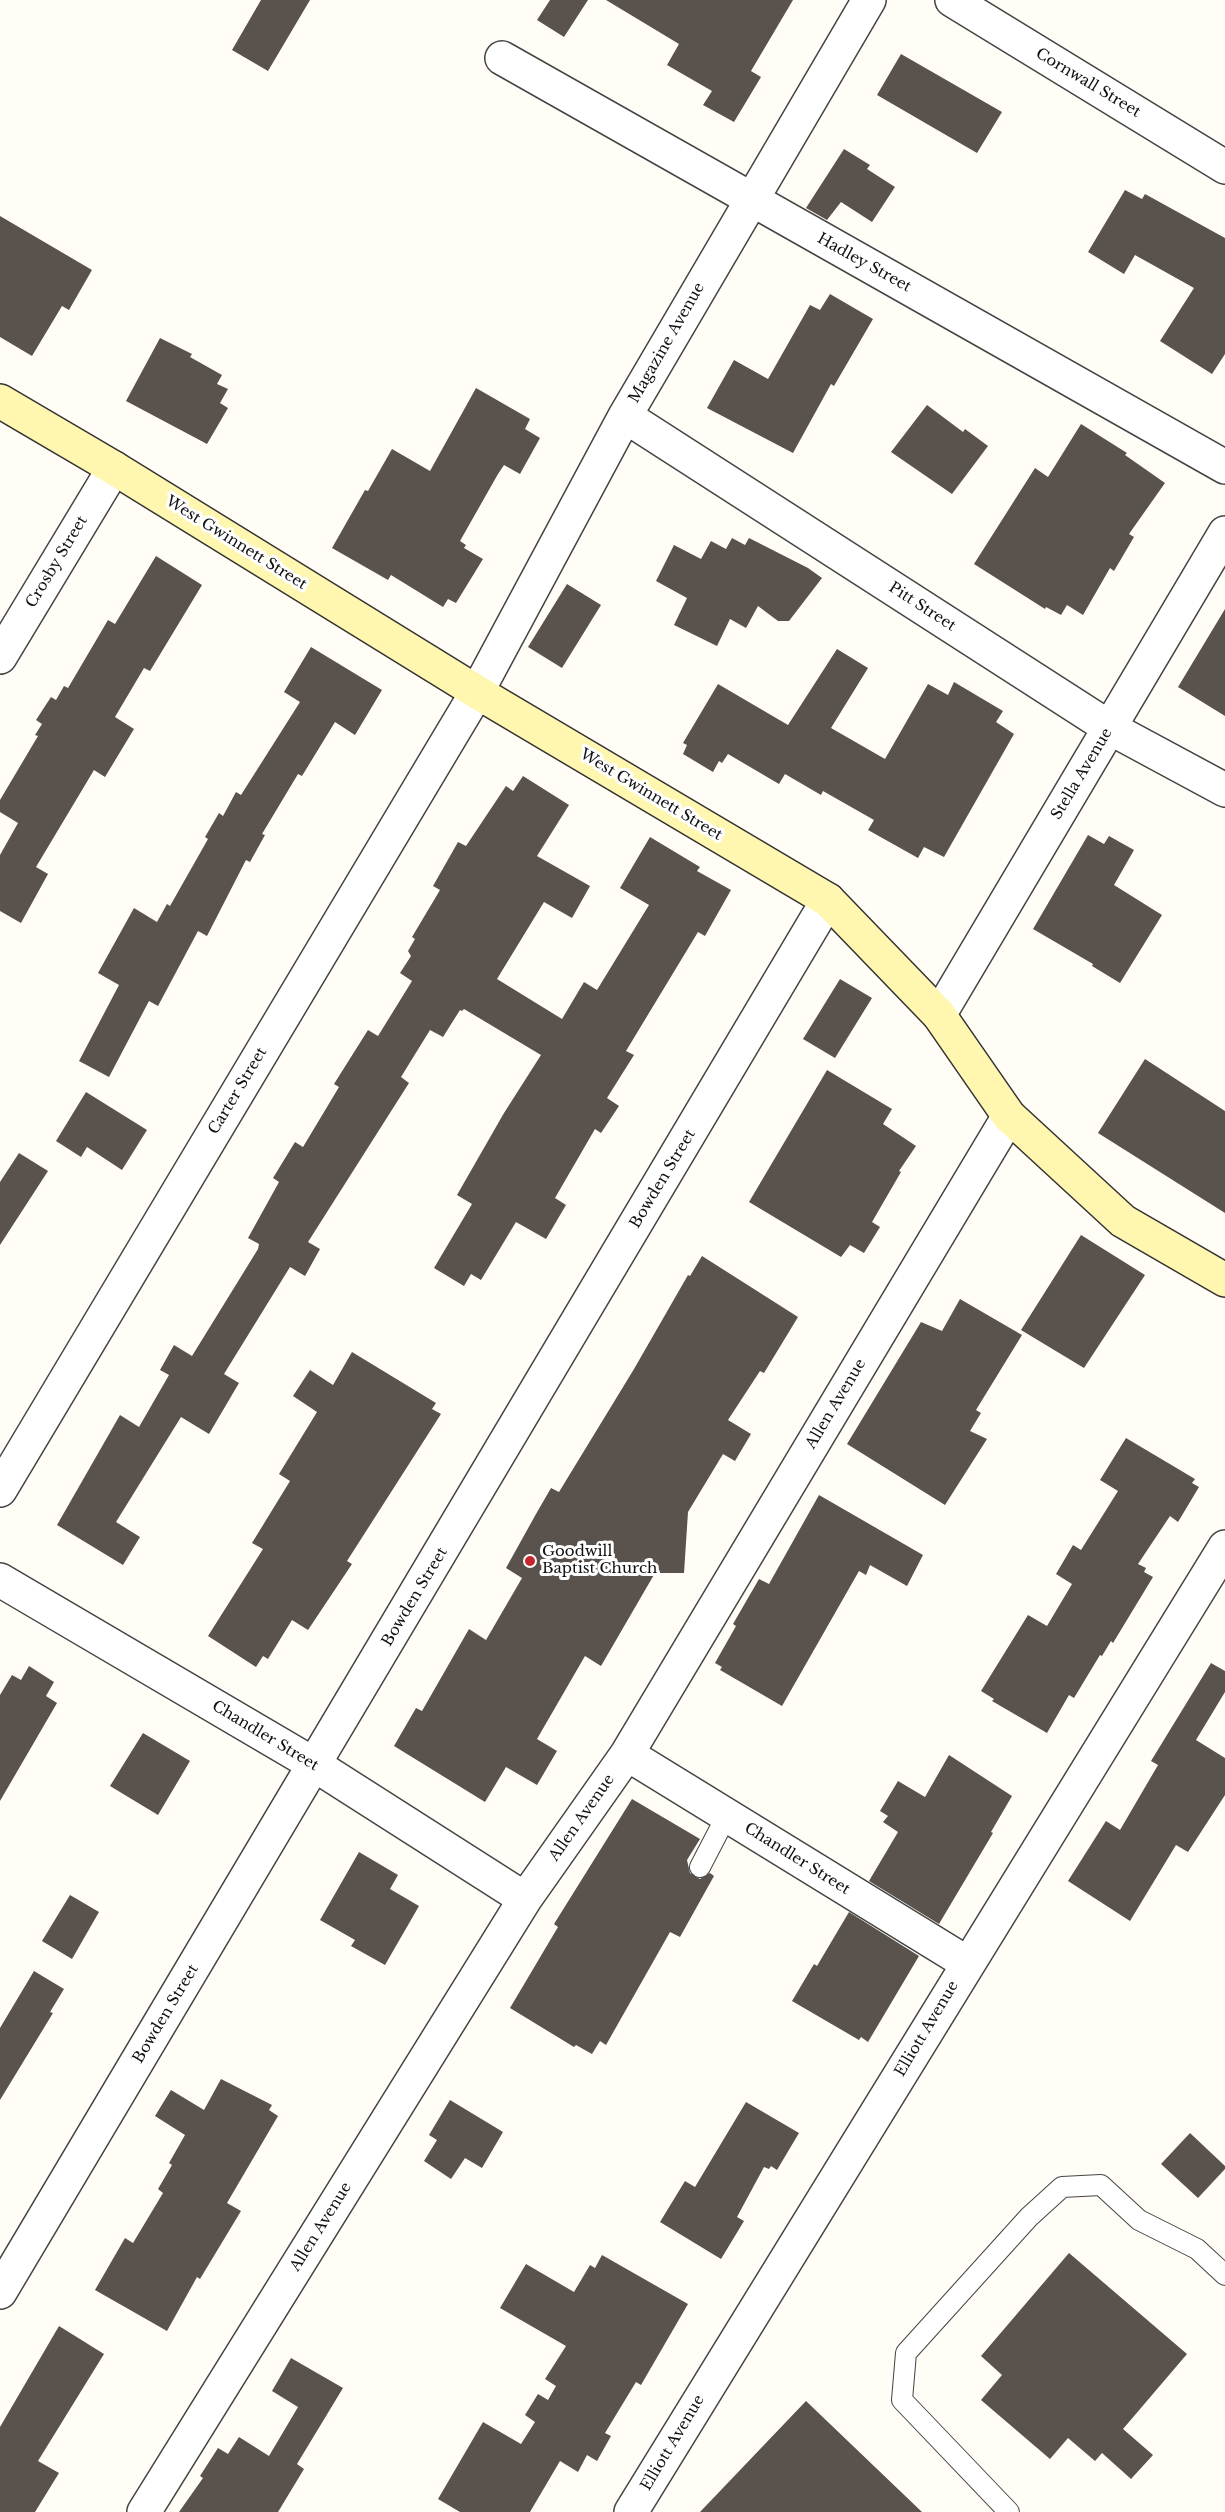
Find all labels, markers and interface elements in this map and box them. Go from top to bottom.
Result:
street label: Cornwall Street [1032,45,1144,121]
street label: Hadley Street [814,230,914,296]
street label: Magazine Avenue [625,280,709,406]
street label: West Gwinnett Street [162,492,310,594]
street label: Crosby Street [22,513,92,611]
street label: Pitt Street [885,579,959,635]
street label: Stella Avenue [1048,725,1116,823]
street label: West Gwinnett Street [577,745,725,845]
street label: Carter Street [205,1044,271,1138]
street label: Bowden Street [626,1126,700,1232]
street label: Allen Avenue [802,1356,870,1452]
place label: Goodwill Baptist Church [542,1543,657,1578]
street label: Bowden Street [378,1544,452,1650]
marker: Goodwill Baptist Church [523,1554,537,1568]
street label: Chandler Street [208,1697,322,1775]
street label: Allen Avenue [545,1771,619,1865]
street label: Chandler Street [741,1819,853,1899]
street label: Bowden Street [129,1961,203,2067]
street label: Elliott Avenue [891,1978,963,2080]
street label: Allen Avenue [286,2179,356,2275]
street label: Elliott Avenue [637,2392,709,2494]

